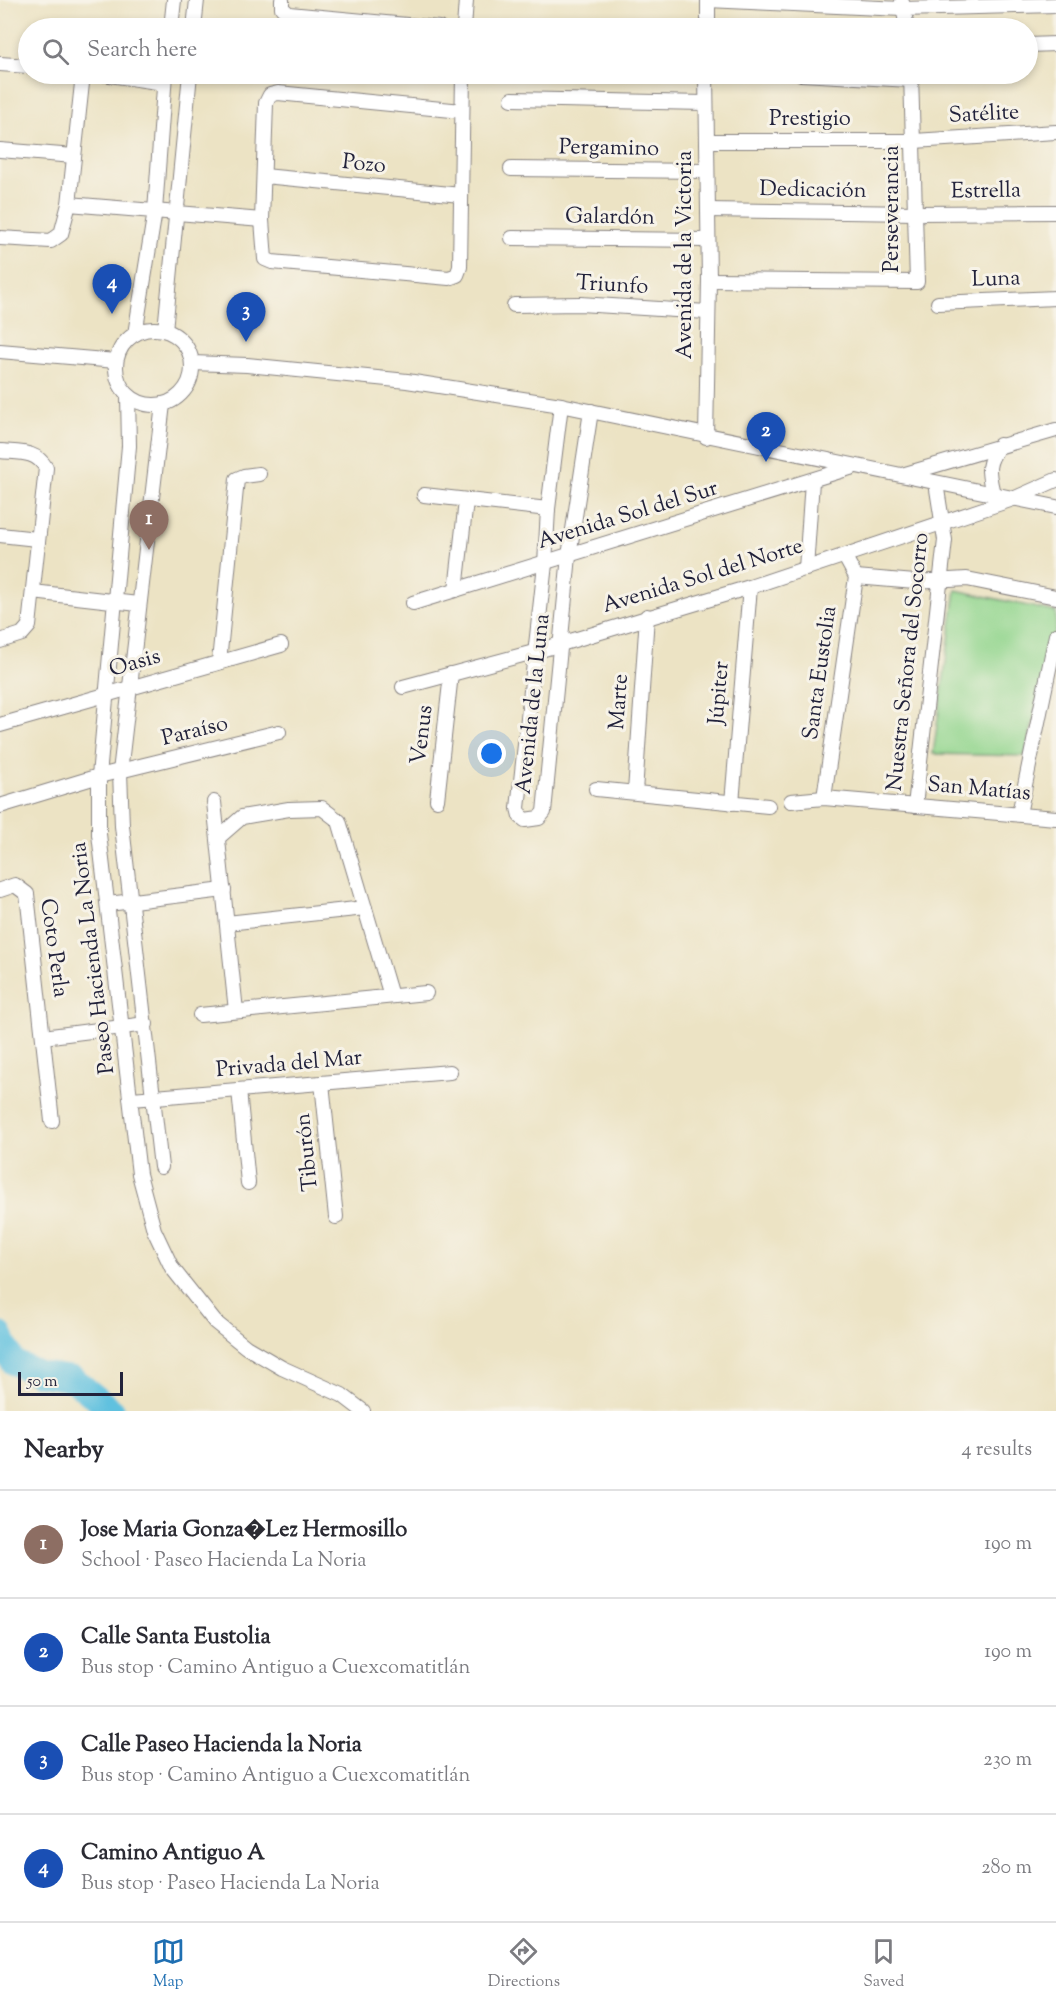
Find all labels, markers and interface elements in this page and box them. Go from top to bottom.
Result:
search box [18,18,1038,84]
icon: search [39,35,72,68]
text: Search here [87,35,197,67]
street label: Satélite [948,97,1020,133]
street label: Prestigio [769,104,851,136]
street label: Pergamino [559,132,659,166]
street label: Perseverancia [877,145,909,273]
street label: Pozo [341,147,387,183]
street label: Avenida de la Victoria [670,151,702,359]
street label: Dedicación [759,174,867,208]
street label: Estrella [951,175,1021,209]
street label: Galardón [565,201,655,235]
street label: Luna [971,263,1021,297]
pin: 4 [92,264,132,314]
street label: Triunfo [575,268,649,304]
pin: 3 [226,292,266,342]
pin: 2 [746,412,786,462]
street label: Avenida Sol del Sur [534,473,722,559]
pin: 1 [130,500,168,550]
street label: Avenida Sol del Norte [599,531,807,623]
street label: Nuestra Señora del Socorro [880,531,938,793]
street label: Santa Eustolia [796,604,846,742]
street label: Avenida de la Luna [509,612,559,796]
street label: Oasis [105,641,165,687]
street label: Júpiter [701,660,739,727]
street label: Marte [602,673,638,731]
street label: Venus [403,703,443,767]
street label: Paraíso [158,708,232,756]
your location [477,739,506,768]
street label: San Matías [926,770,1032,810]
street label: Paseo Hacienda La Noria [64,840,124,1076]
street label: Coto Perla [30,897,76,999]
street label: Privada del Mar [215,1043,363,1087]
street label: Tiburón [288,1111,328,1193]
scale bar [18,1369,123,1396]
text: 50 m [27,1371,58,1394]
text: Nearby [24,1432,104,1469]
text: 4 results [961,1436,1032,1465]
text: Jose Maria Gonza�Lez Hermosillo [81,1515,407,1547]
text: 1 [40,1530,47,1559]
text: 190 m [984,1530,1032,1559]
text: School · Paseo Hacienda La Noria [81,1547,367,1576]
text: Calle Santa Eustolia [81,1622,271,1654]
text: 2 [39,1638,48,1667]
text: 190 m [984,1638,1032,1667]
text: Bus stop · Camino Antiguo a Cuexcomatitlán [81,1654,470,1683]
text: Calle Paseo Hacienda la Noria [81,1730,362,1762]
text: 3 [39,1746,48,1775]
text: 230 m [983,1746,1032,1775]
text: Bus stop · Camino Antiguo a Cuexcomatitlán [81,1762,470,1791]
text: Camino Antiguo A [81,1838,265,1870]
text: 4 [38,1854,49,1883]
text: 280 m [981,1854,1032,1883]
text: Bus stop · Paseo Hacienda La Noria [81,1870,380,1899]
tab: Map [152,1935,185,1994]
tab: Directions [488,1935,560,1994]
tab: Saved [863,1935,904,1994]

